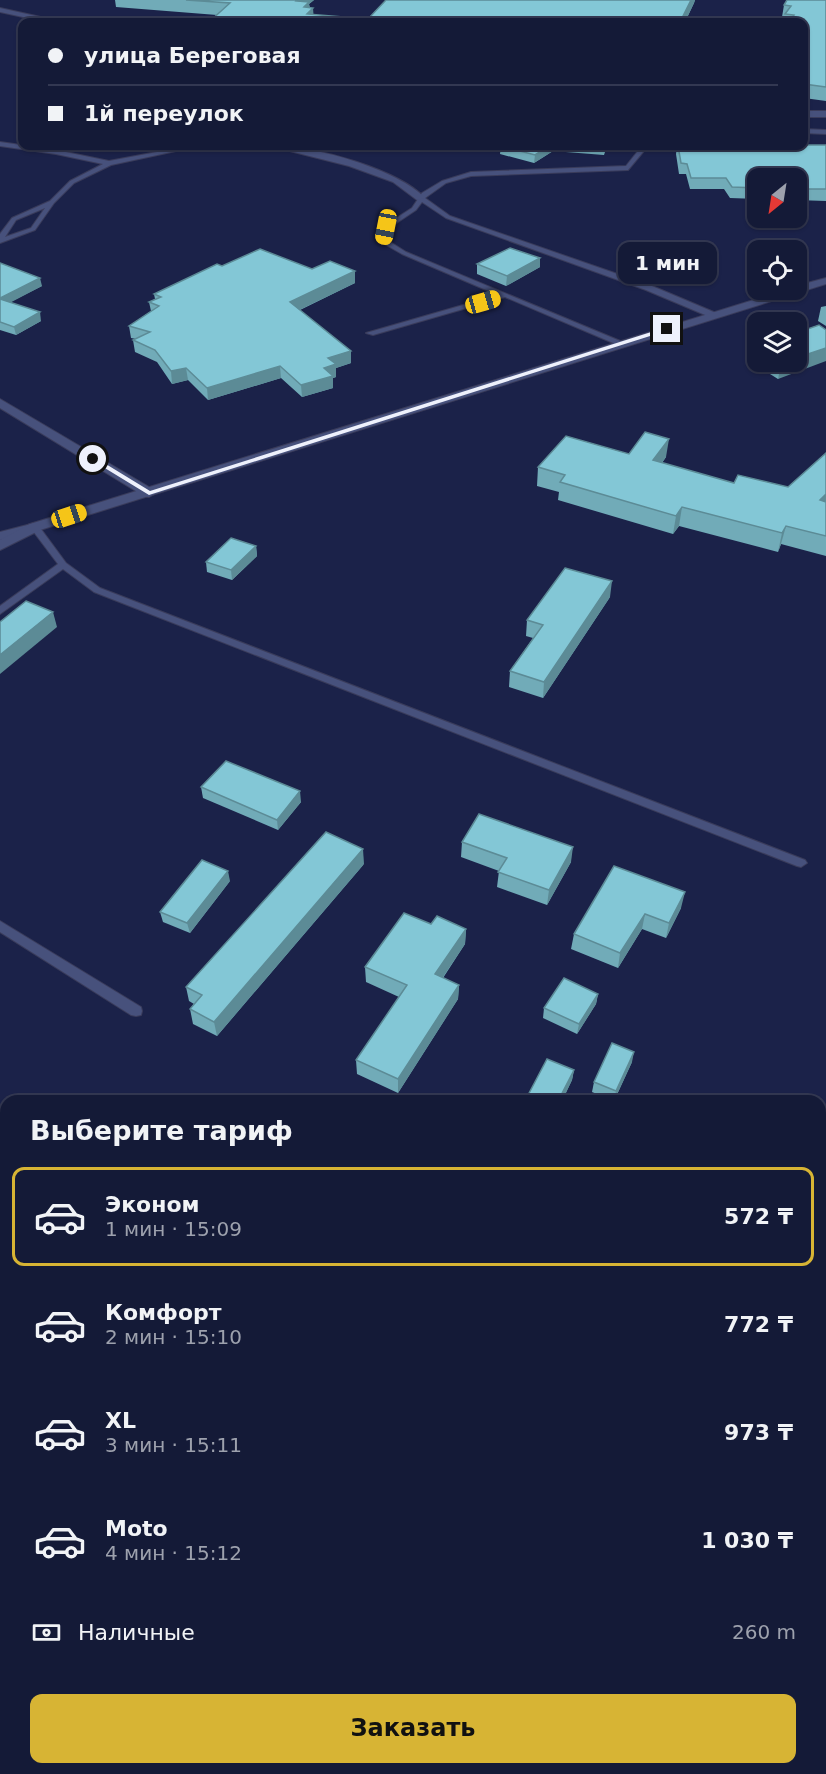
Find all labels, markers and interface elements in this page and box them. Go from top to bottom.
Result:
text: улица Береговая [84,43,301,68]
text: 1й переулок [84,101,244,126]
north arrow [747,168,807,228]
map controls [747,168,807,372]
car [374,208,398,246]
button: locate [747,240,807,300]
callout: 1 мин [618,242,716,284]
text: 1 мин [635,251,700,275]
car [463,288,503,316]
button: layers [747,312,807,372]
route end [653,315,680,342]
route start [79,445,106,472]
car [49,502,89,530]
text: Выберите тариф [30,1115,293,1146]
icon: car [33,1190,87,1244]
text: Эконом [105,1192,200,1217]
text: 572 ₸ [724,1204,793,1229]
text: 1 мин · 15:09 [105,1217,242,1241]
icon: car [33,1298,87,1352]
text: Комфорт [105,1300,222,1325]
text: 772 ₸ [724,1312,793,1337]
text: 2 мин · 15:10 [105,1325,242,1349]
icon: car [33,1406,87,1460]
text: XL [105,1408,136,1433]
text: 973 ₸ [724,1420,793,1445]
text: 3 мин · 15:11 [105,1433,242,1457]
icon: car [33,1514,87,1568]
text: Moto [105,1516,168,1541]
text: 1 030 ₸ [701,1528,793,1553]
text: 4 мин · 15:12 [105,1541,242,1565]
icon: cash [30,1616,63,1649]
text: Наличные [78,1620,195,1645]
text: 260 m [732,1620,796,1644]
button: Заказать [30,1694,796,1763]

